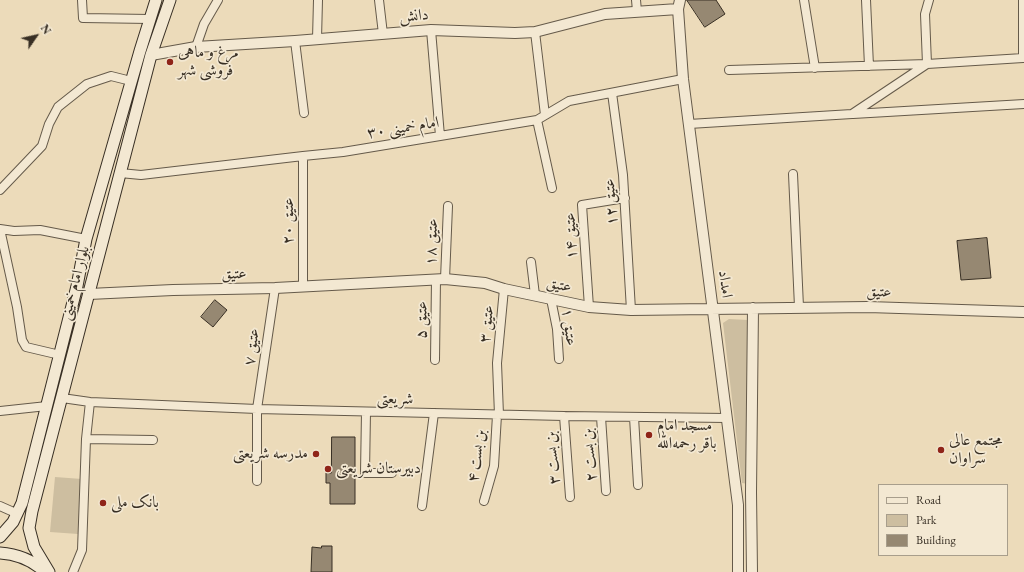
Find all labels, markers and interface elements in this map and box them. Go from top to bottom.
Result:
street label: دانش [399,5,429,27]
north arrow [16,16,56,56]
text: N [38,22,54,37]
place label: مرغ و ماهی فروشی شهر [178,43,239,81]
marker: مرغ و ماهی فروشی شهر [165,57,175,67]
street label: امام خمینی ۳۰ [365,113,441,143]
street label: عتیق ۱۲ [600,178,622,226]
street label: عتیق ۲۰ [279,197,299,245]
street label: عتیق ۱۴ [561,212,581,260]
street label: عتیق ۱۸ [422,218,442,266]
street label: بلوار امام خمینی [56,244,94,322]
street label: عتیق [221,264,247,284]
street label: امداد [714,269,736,299]
street label: عتیق [545,273,573,297]
street label: عتیق [866,282,892,302]
street label: عتیق ۵ [412,301,432,339]
street label: عتیق ۳ [475,304,499,344]
street label: عتیق ۱ [557,307,581,347]
street label: عتیق ۷ [240,327,264,367]
street label: شریعتی [376,389,414,409]
place label: مسجد امام باقر رحمه‌الله [657,416,717,454]
street label: بن بست ۴ [463,428,491,484]
street label: بن بست ۲ [579,428,601,482]
marker: مسجد امام باقر رحمه‌الله [644,430,654,440]
street label: بن بست ۳ [542,431,564,485]
place label: مجتمع عالی سراوان [949,431,1002,469]
place label: مدرسه شریعتی [233,444,308,464]
marker: مجتمع عالی سراوان [936,445,946,455]
marker: مدرسه شریعتی [311,449,321,459]
place label: دبیرستان شریعتی [336,459,421,479]
marker: دبیرستان شریعتی [323,464,333,474]
legend [878,484,1008,556]
text: Road [916,492,941,508]
place label: بانک ملی [111,493,159,513]
marker: بانک ملی [98,498,108,508]
text: Park [916,512,936,528]
text: Building [916,532,956,548]

